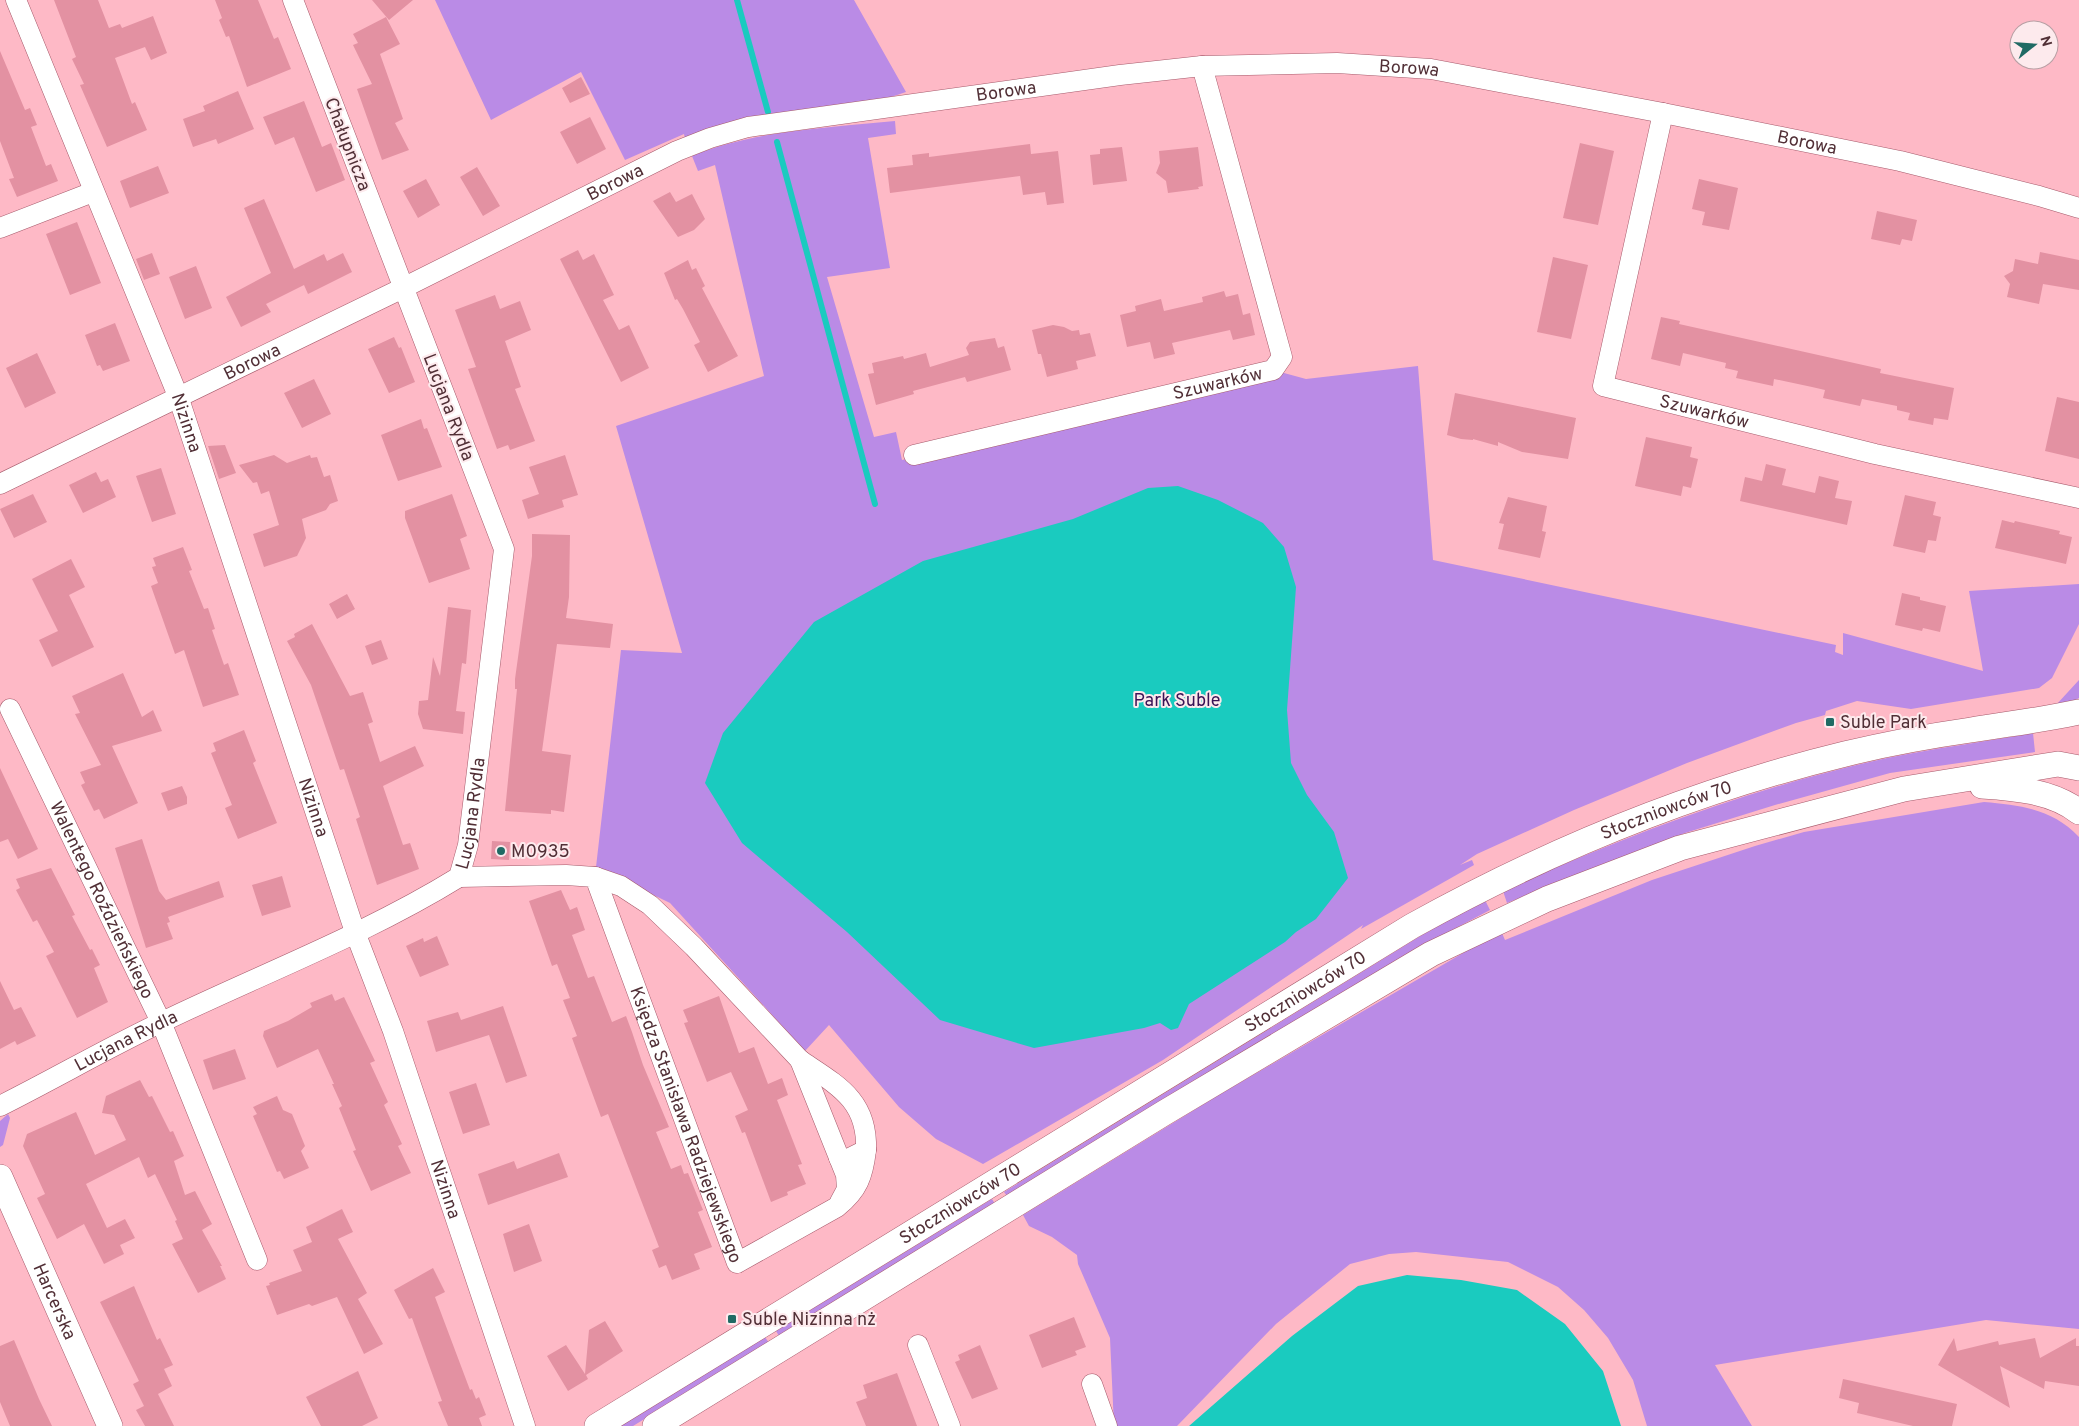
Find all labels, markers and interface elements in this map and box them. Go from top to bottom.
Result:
north arrow [2009,20,2059,70]
text: N [2035,34,2055,49]
street label: Borowa [1378,56,1441,83]
street label: Borowa [975,77,1038,108]
street label: Chałupnicza [318,94,375,195]
street label: Borowa [1775,126,1839,161]
street label: Borowa [583,160,648,207]
street label: Borowa [220,339,285,386]
street label: Lucjana Rydla [417,351,479,464]
street label: Szuwarków [1171,363,1265,406]
street label: Nizinna [165,391,206,456]
street label: Szuwarków [1657,391,1751,435]
park label: Park Suble [1134,690,1220,713]
place label: Suble Park [1840,712,1927,735]
marker: Suble Park [1824,716,1836,728]
street label: Lucjana Rydla [452,757,492,872]
street label: Nizinna [292,775,333,840]
street label: Stoczniowców 70 [1597,777,1735,846]
street label: Walentego Roździeńskiego [43,798,158,1003]
place label: M0935 [511,841,570,864]
marker: M0935 [495,845,507,857]
street label: Stoczniowców 70 [1241,947,1371,1039]
street label: Księdza Stanisława Radziejewskiego [623,984,746,1267]
street label: Lucjana Rydla [71,1006,182,1078]
street label: Nizinna [424,1157,465,1222]
street label: Stoczniowców 70 [896,1158,1026,1251]
street label: Harcerska [27,1260,81,1344]
place label: Suble Nizinna nż [742,1309,876,1332]
marker: Suble Nizinna nż [726,1313,738,1325]

